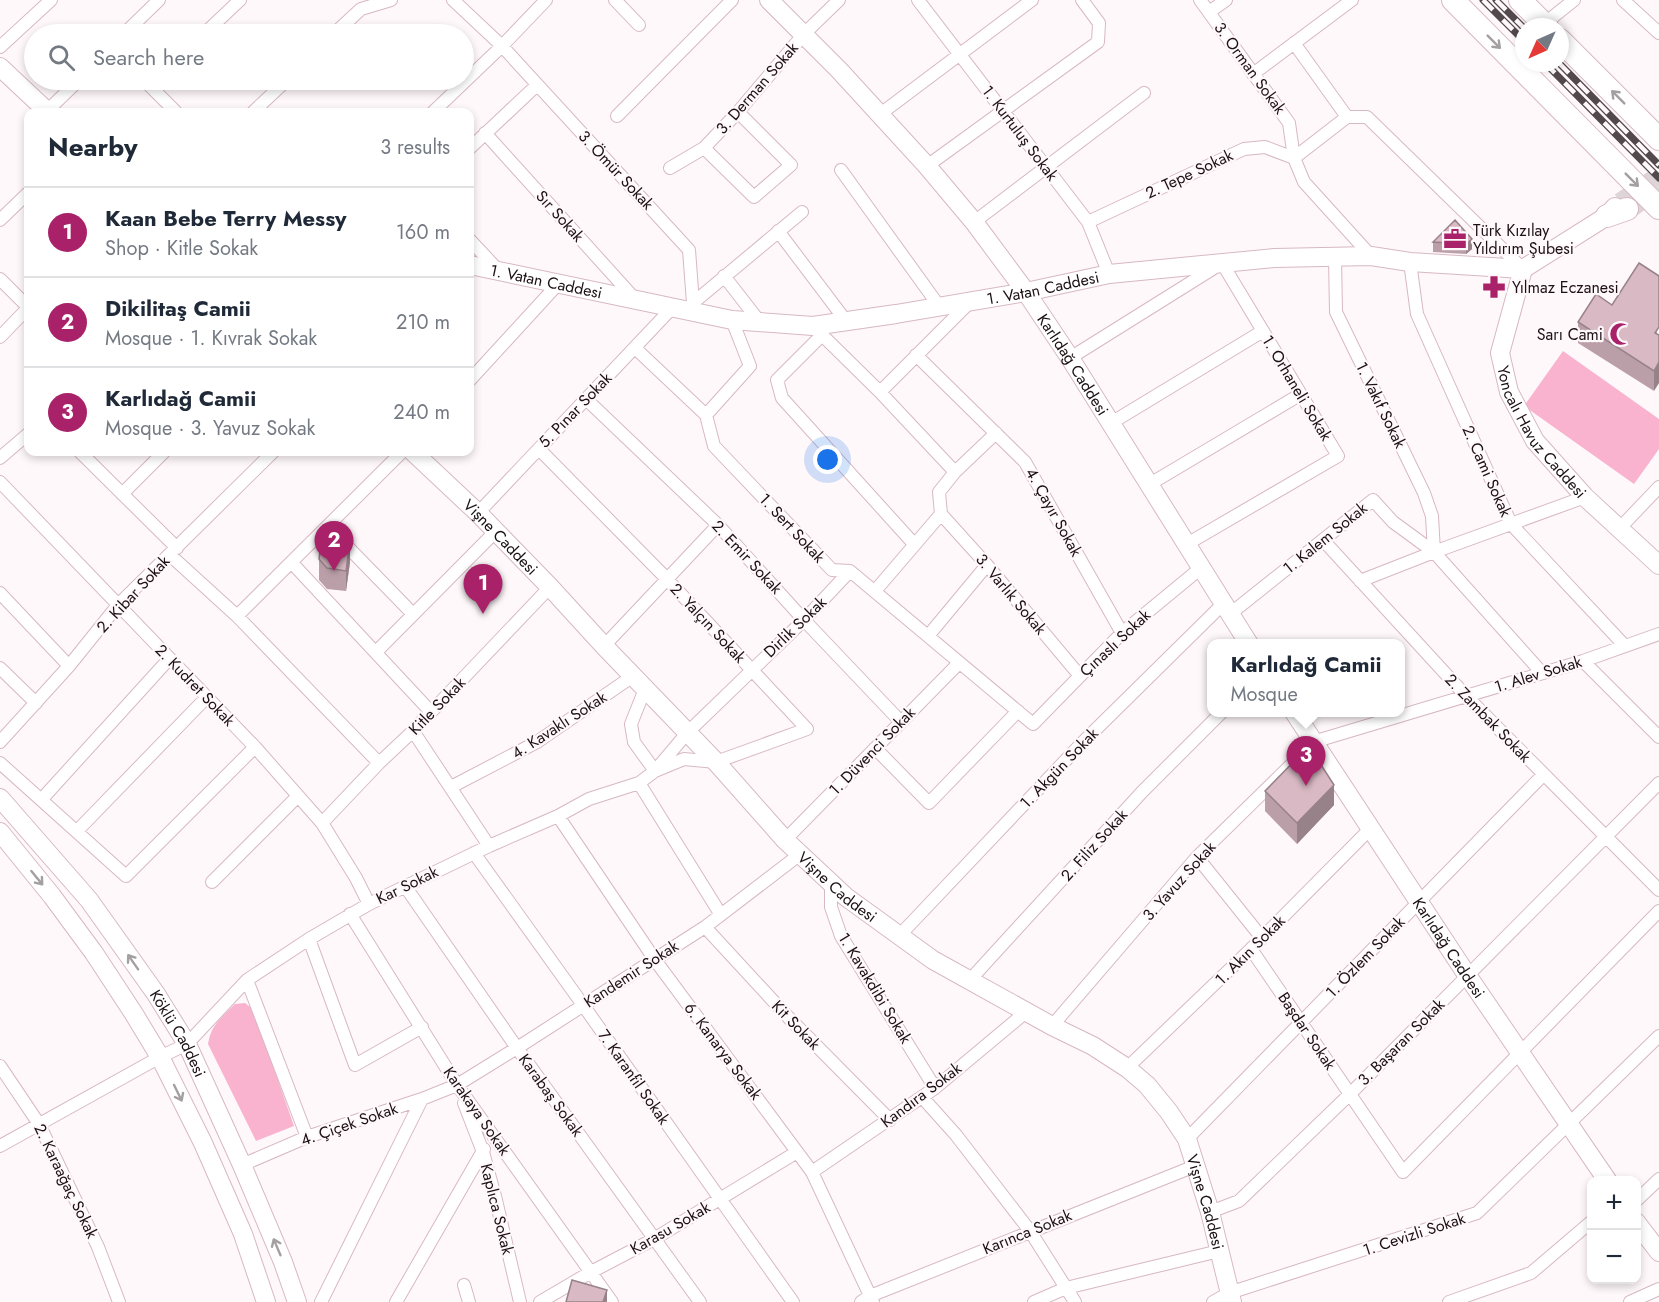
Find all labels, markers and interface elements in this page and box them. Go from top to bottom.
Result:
street label: 3. Orman Sokak [1209,17,1292,120]
north arrow [1515,18,1569,72]
search box [24,24,474,90]
one-way arrow [1487,34,1502,49]
street label: 3. Derman Sokak [710,36,804,139]
icon: search [45,41,78,74]
text: Search here [93,41,204,73]
street label: 1. Kurtuluş Sokak [976,81,1064,186]
one-way arrow [1610,90,1625,105]
street label: 3. Ömür Sokak [573,125,660,216]
text: Nearby [48,128,137,166]
text: 3 results [380,133,450,162]
street label: 2. Tepe Sokak [1141,143,1237,204]
one-way arrow [1624,172,1639,187]
street label: Sır Sokak [531,185,590,248]
text: Kaan Bebe Terry Messy [105,202,347,234]
text: 1 [62,218,73,247]
text: 160 m [396,218,450,247]
place label: Türk Kızılay Yıldırım Şubesi [1473,219,1574,260]
office icon: Türk Kızılay Yıldırım Şubesi [1442,226,1468,252]
text: Shop · Kitle Sokak [105,234,258,263]
street label: 1. Vatan Caddesi [488,258,605,304]
street label: 1. Vatan Caddesi [985,265,1101,310]
pharmacy icon: Yılmaz Eczanesi [1481,274,1507,300]
place label: Yılmaz Eczanesi [1512,276,1619,299]
text: Dikilitaş Camii [105,292,251,324]
text: 2 [61,308,74,337]
text: 210 m [396,308,450,337]
street label: Karlıdağ Caddesi [1032,309,1114,420]
mosque icon: Sarı Cami [1608,321,1634,347]
place label: Sarı Cami [1537,323,1603,346]
text: Mosque · 1. Kıvrak Sokak [105,324,317,353]
street label: 1. Orhaneli Sokak [1256,331,1338,446]
street label: 1. Vakıf Sokak [1350,358,1412,453]
street label: Yoncalı Havuz Caddesi [1492,363,1592,503]
street label: 5. Pınar Sokak [533,366,618,453]
text: Karlıdağ Camii [105,382,256,414]
text: 3 [61,398,74,427]
text: 240 m [393,398,450,427]
text: Mosque · 3. Yavuz Sokak [105,414,315,443]
street label: 2. Cami Sokak [1457,422,1518,521]
your location [813,445,842,474]
street label: 4. Çayır Sokak [1020,463,1088,561]
street label: 1. Sert Sokak [754,488,831,568]
street label: Vişne Caddesi [458,493,543,580]
street label: 1. Kalem Sokak [1278,496,1373,579]
street label: 2. Emir Sokak [707,515,788,600]
pin: 2 [314,522,354,571]
street label: 3. Varlık Sokak [970,549,1052,640]
street label: 2. Kibar Sokak [91,550,176,638]
pin: 1 [464,564,502,614]
street label: 2. Yalçın Sokak [665,578,752,669]
street label: Dirlik Sokak [758,590,832,663]
street label: Çınaslı Sokak [1074,603,1156,682]
street label: 2. Kudret Sokak [150,639,241,732]
popup [1207,639,1405,717]
text: Karlıdağ Camii [1230,648,1382,680]
street label: 1. Alev Sokak [1492,650,1585,698]
street label: 2. Zambak Sokak [1440,668,1537,768]
street label: Kitle Sokak [403,671,471,740]
text: Mosque [1230,680,1298,709]
street label: 4. Kavaklı Sokak [507,685,612,764]
street label: 1. Düvenci Sokak [824,701,921,801]
street label: 1. Akgün Sokak [1015,722,1104,813]
pin: 3 [1286,736,1326,786]
street label: 2. Filiz Sokak [1055,803,1133,886]
street label: 3. Yavuz Sokak [1137,835,1222,926]
street label: Vişne Caddesi [793,846,882,927]
street label: Kar Sokak [372,860,443,910]
one-way arrow [30,869,43,885]
street label: Karlıdağ Caddesi [1407,893,1491,1003]
street label: 1. Akın Sokak [1210,909,1291,990]
street label: 1. Özlem Sokak [1320,910,1411,1003]
street label: 1. Kavakdibi Sokak [833,928,918,1049]
street label: Kandemir Sokak [579,934,684,1013]
one-way arrow [127,954,139,970]
street label: Köklü Caddesi [144,985,212,1081]
street label: Başdar Sokak [1272,987,1342,1075]
street label: 3. Başaran Sokak [1352,993,1450,1091]
street label: Kit Sokak [766,995,826,1056]
street label: 6. Kanarya Sokak [679,998,768,1105]
street label: 7. Karanfil Sokak [593,1025,676,1130]
street label: Karabaş Sokak [513,1049,589,1142]
street label: Kandıra Sokak [876,1056,967,1133]
street label: Karakaya Sokak [438,1062,517,1161]
one-way arrow [173,1084,184,1102]
street label: 4. Çiçek Sokak [297,1096,401,1151]
street label: 2. Karaağaç Sokak [28,1120,104,1243]
street label: Vişne Caddesi [1181,1151,1230,1252]
street label: Kaplıca Sokak [475,1161,520,1258]
map controls [1587,1176,1641,1284]
button: + [1587,1176,1641,1230]
street label: Karasu Sokak [626,1195,715,1260]
street label: Karınca Sokak [979,1203,1076,1260]
street label: 1. Cevizli Sokak [1360,1206,1469,1261]
button: − [1587,1230,1641,1284]
one-way arrow [271,1238,282,1257]

